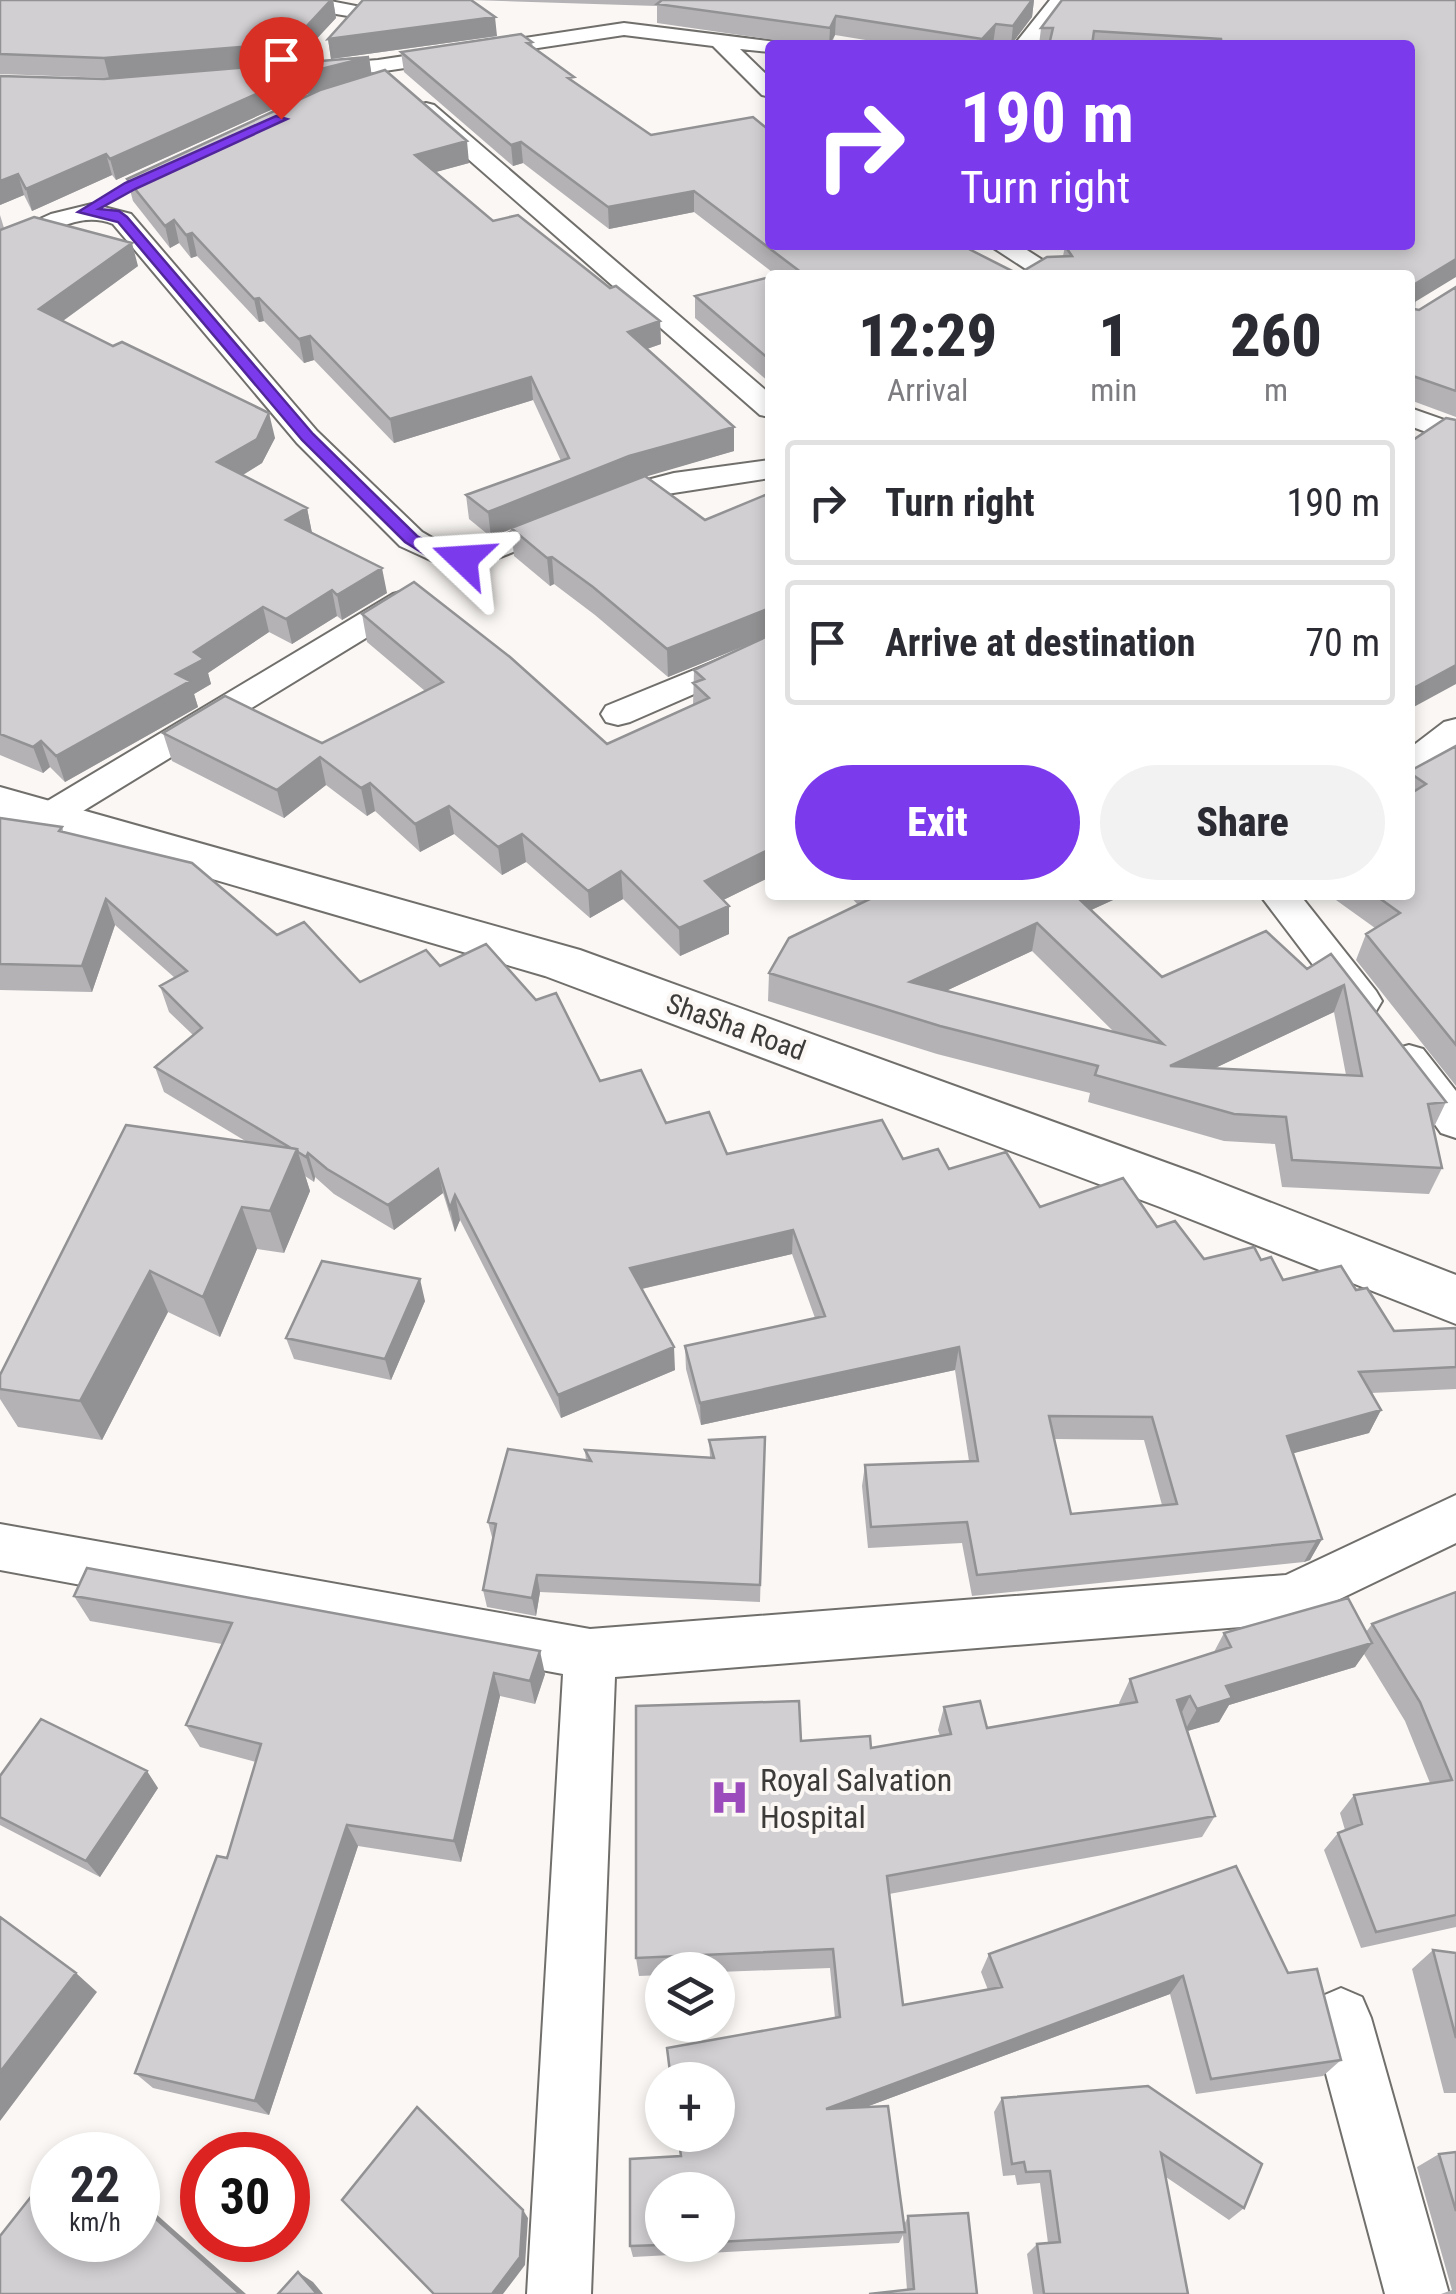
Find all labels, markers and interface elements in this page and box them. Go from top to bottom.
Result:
pin [239,17,324,120]
icon: arrive [254,32,309,87]
text: 190 m [960,77,1134,159]
icon: right [795,80,925,210]
text: Turn right [960,161,1130,214]
text: 12:29 [858,300,997,371]
text: 1 [1098,300,1129,371]
text: 260 [1230,300,1322,371]
text: Arrival [887,371,968,409]
text: min [1090,371,1137,409]
text: m [1264,371,1288,409]
icon: right [800,475,855,530]
text: Turn right [885,481,1035,525]
text: 190 m [1286,481,1380,525]
position arrow [411,507,515,611]
icon: arrive [800,615,855,670]
text: Arrive at destination [885,621,1195,665]
text: 70 m [1305,621,1380,665]
button: Exit [795,765,1080,880]
button: Share [1100,765,1385,880]
street label: ShaSha Road [662,987,810,1067]
place label: Royal Salvation Hospital [760,1761,952,1836]
hospital icon: Royal Salvation Hospital [709,1777,751,1819]
map controls [645,1952,735,2262]
button: layers [645,1952,735,2042]
button: + [645,2062,735,2152]
speed limit sign: 30 [180,2132,310,2262]
text: 22 [70,2156,120,2214]
button: − [645,2172,735,2262]
text: km/h [69,2208,121,2237]

